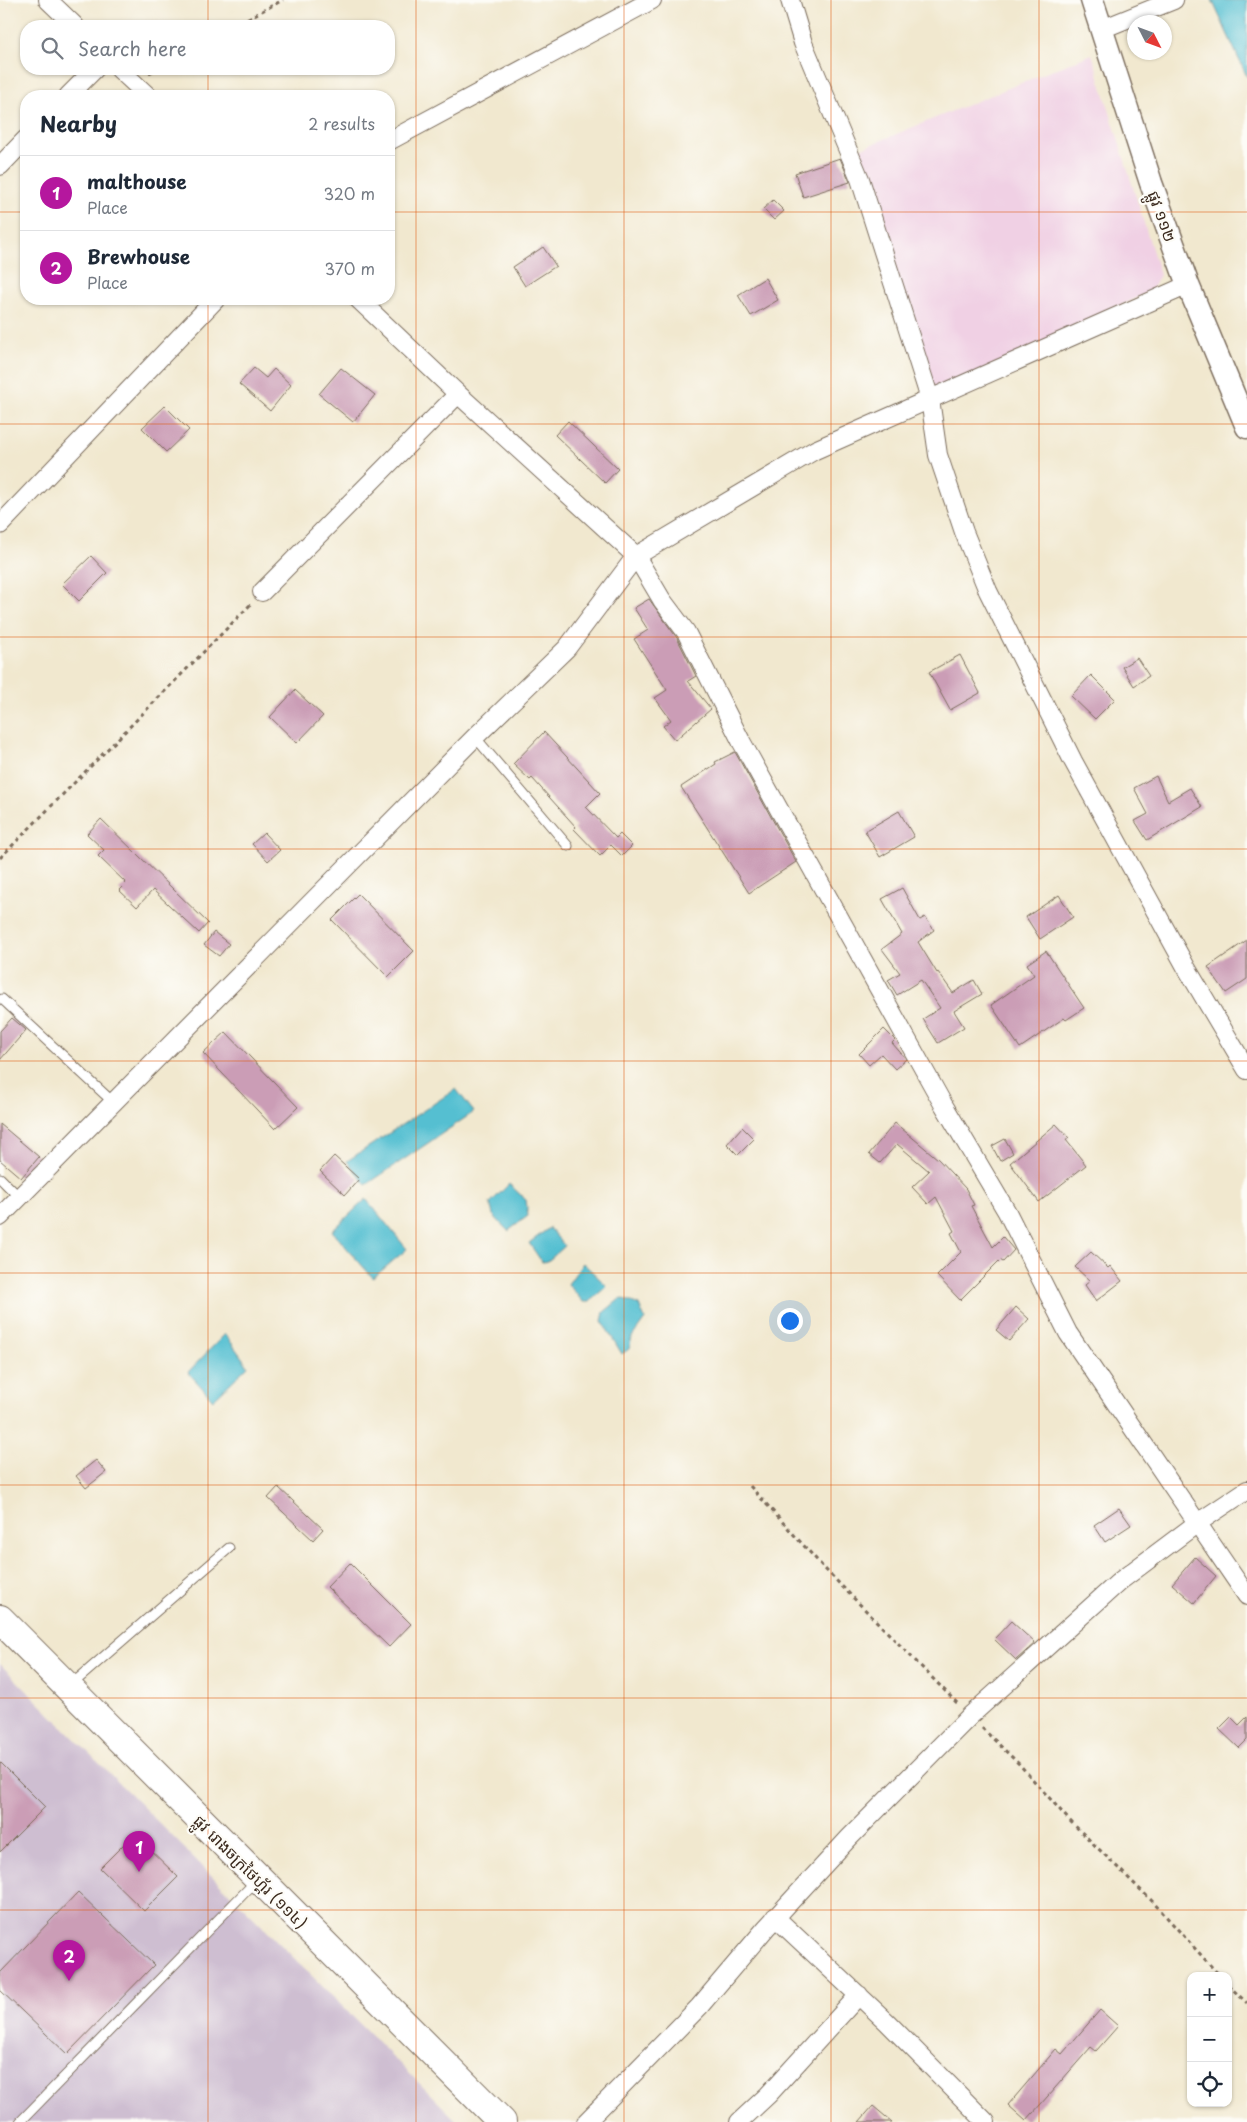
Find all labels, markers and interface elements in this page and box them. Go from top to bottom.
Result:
north arrow [1127,15,1172,60]
search box [20,20,395,75]
icon: search [38,34,66,62]
text: Search here [78,34,187,62]
text: Nearby [40,107,117,139]
text: 2 results [308,111,375,135]
text: malthouse [87,167,187,195]
text: 1 [52,181,60,205]
text: 320 m [324,181,375,205]
street label: ផ្លូវ ១១២ [1139,187,1183,246]
text: Place [87,195,128,219]
text: Brewhouse [87,242,190,270]
text: 2 [50,256,62,280]
text: 370 m [325,256,375,280]
text: Place [87,270,128,294]
your location [777,1308,803,1334]
street label: ផ្លូវ រោងចក្រថៃហ្គ័រ (១១៤) [186,1809,313,1936]
pin: 1 [123,1831,155,1872]
pin: 2 [53,1940,85,1981]
map controls [1187,1972,1232,2107]
button: + [1187,1972,1232,2017]
button: − [1187,2017,1232,2062]
button: locate [1187,2062,1232,2107]

